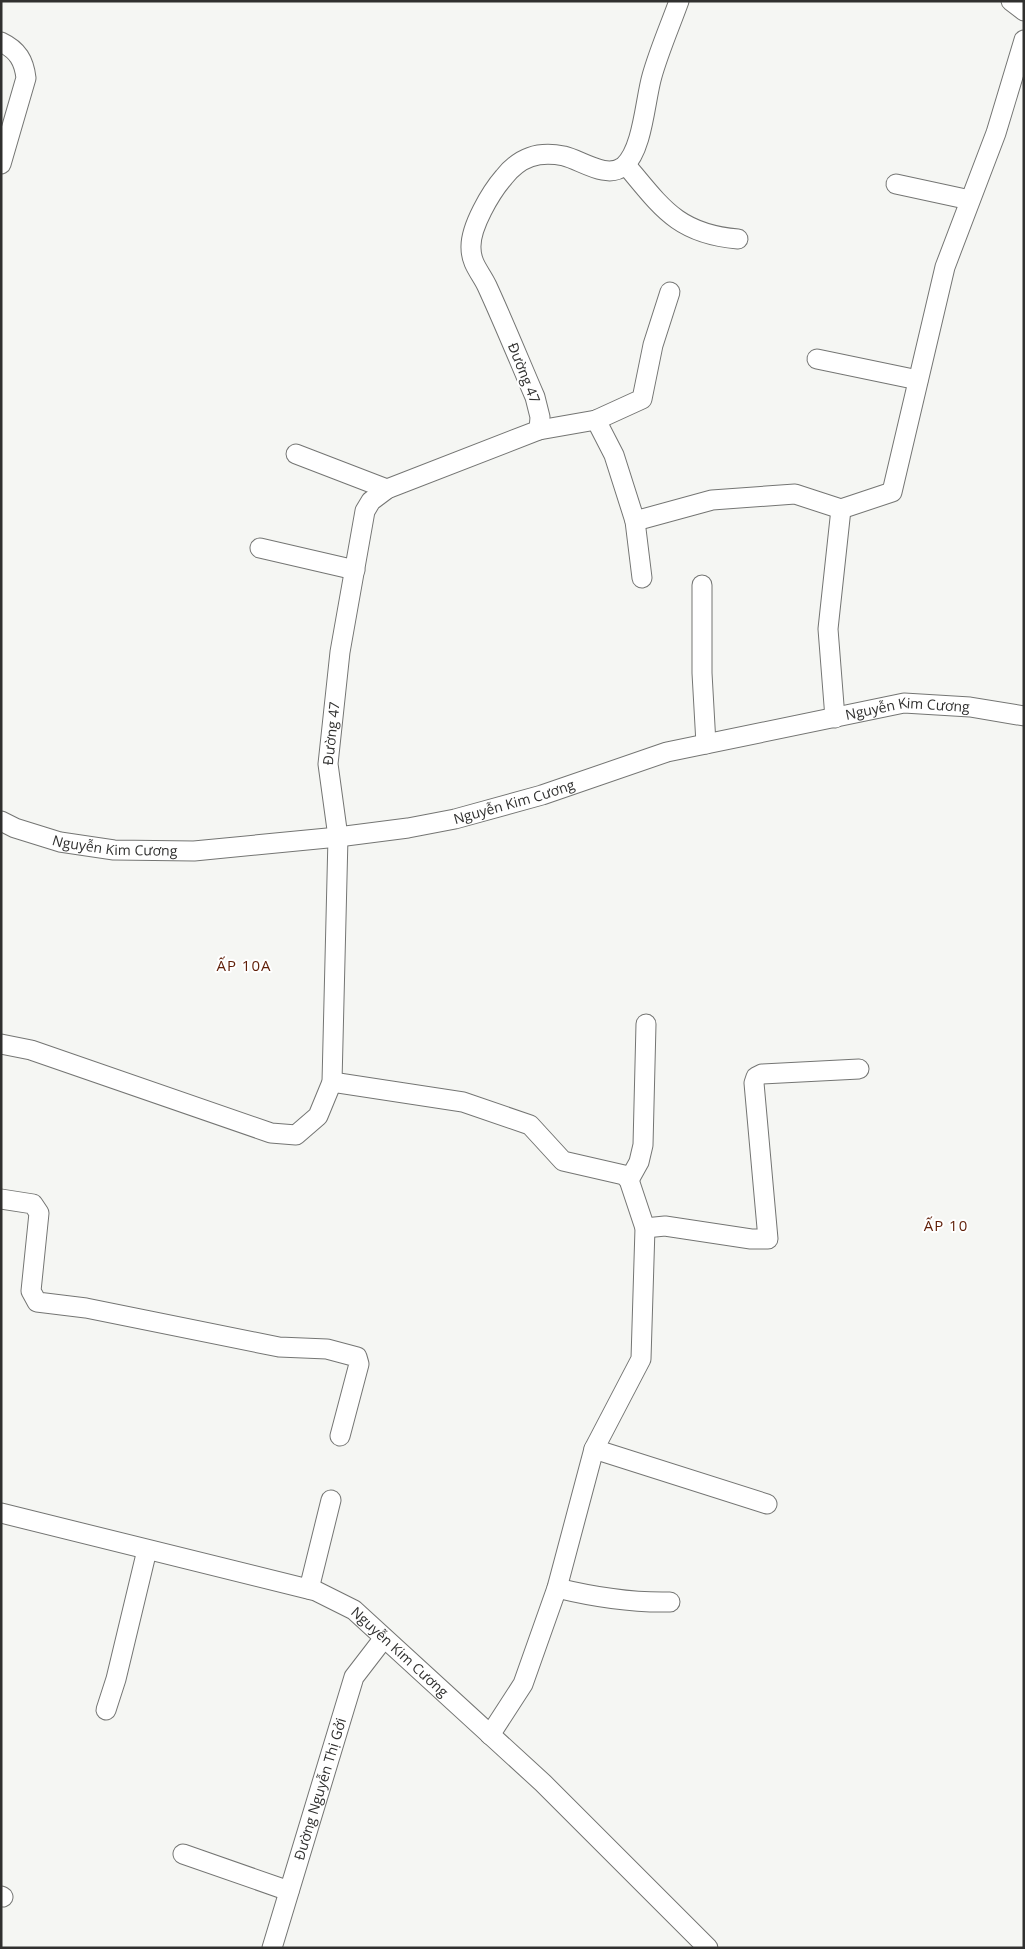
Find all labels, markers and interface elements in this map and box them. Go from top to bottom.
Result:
street label: Đường 47 [504,340,545,406]
street label: Nguyễn Kim Cương [844,693,971,724]
street label: Đường 47 [318,701,344,766]
street label: Nguyễn Kim Cương [451,774,577,828]
street label: Nguyễn Kim Cương [50,830,178,860]
district label: ẤP 10A [216,955,272,975]
district label: ẤP 10 [924,1215,968,1235]
street label: Nguyễn Kim Cương [347,1602,453,1701]
street label: Đường Nguyễn Thị Gởi [289,1716,350,1862]

